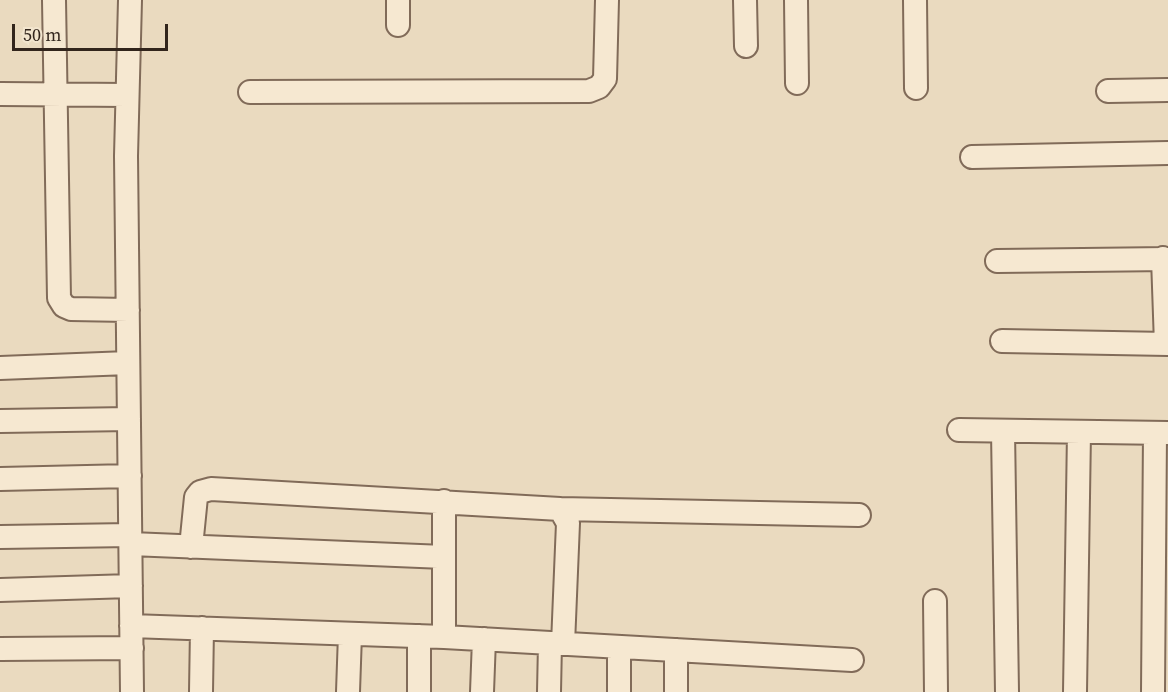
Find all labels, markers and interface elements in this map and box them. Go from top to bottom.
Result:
scale bar [15,12,171,50]
text: 50 m [23,22,61,47]

